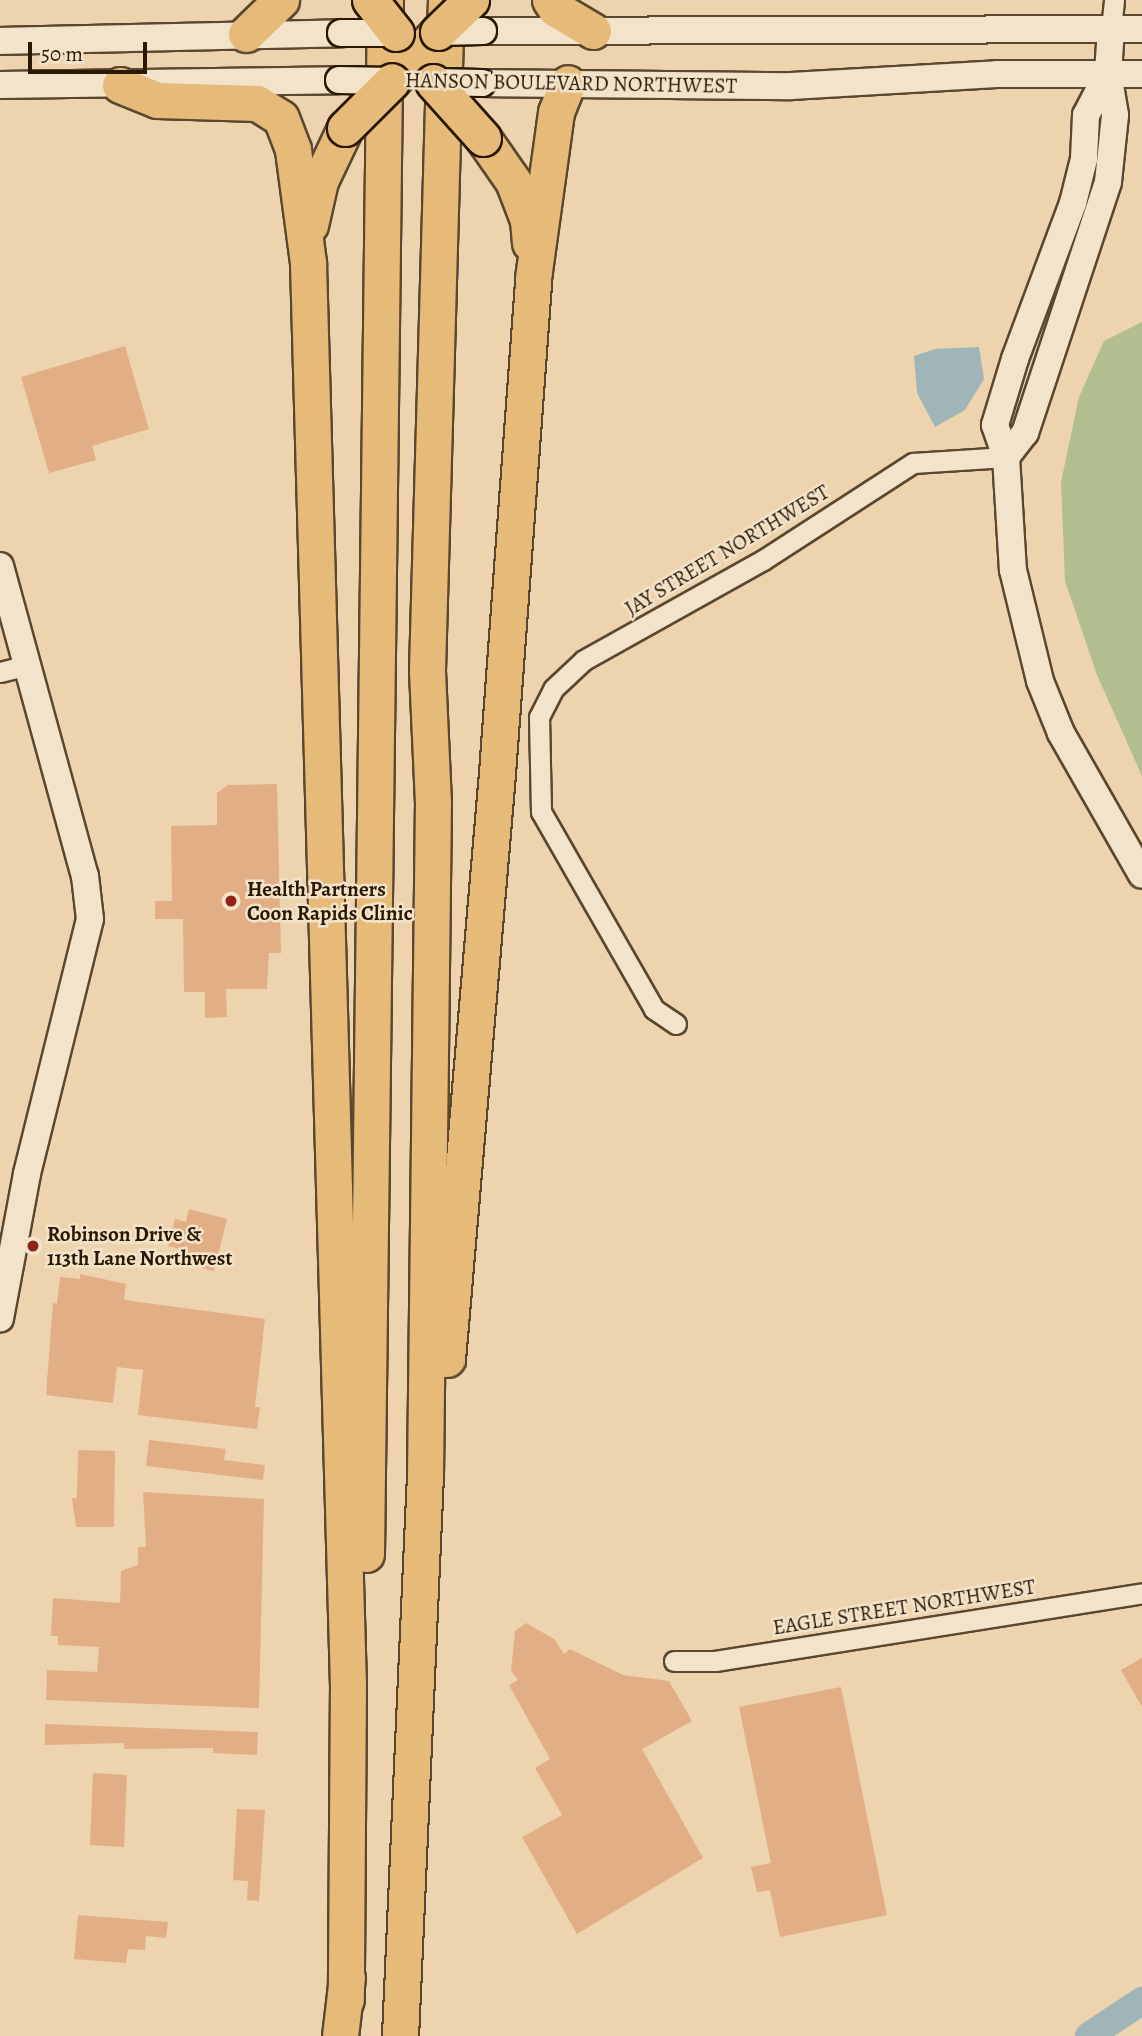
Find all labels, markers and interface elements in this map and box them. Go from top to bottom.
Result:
scale bar [32,28,150,72]
text: 50 m [41,40,83,68]
street label: HANSON BOULEVARD NORTHWEST [405,68,737,98]
street label: JAY STREET NORTHWEST [620,479,834,621]
place label: Health Partners Coon Rapids Clinic [247,876,413,926]
marker: Health Partners Coon Rapids Clinic [221,891,241,911]
place label: Robinson Drive & 113th Lane Northwest [47,1221,232,1271]
marker: Robinson Drive & 113th Lane Northwest [25,1238,41,1254]
street label: EAGLE STREET NORTHWEST [771,1574,1037,1640]

